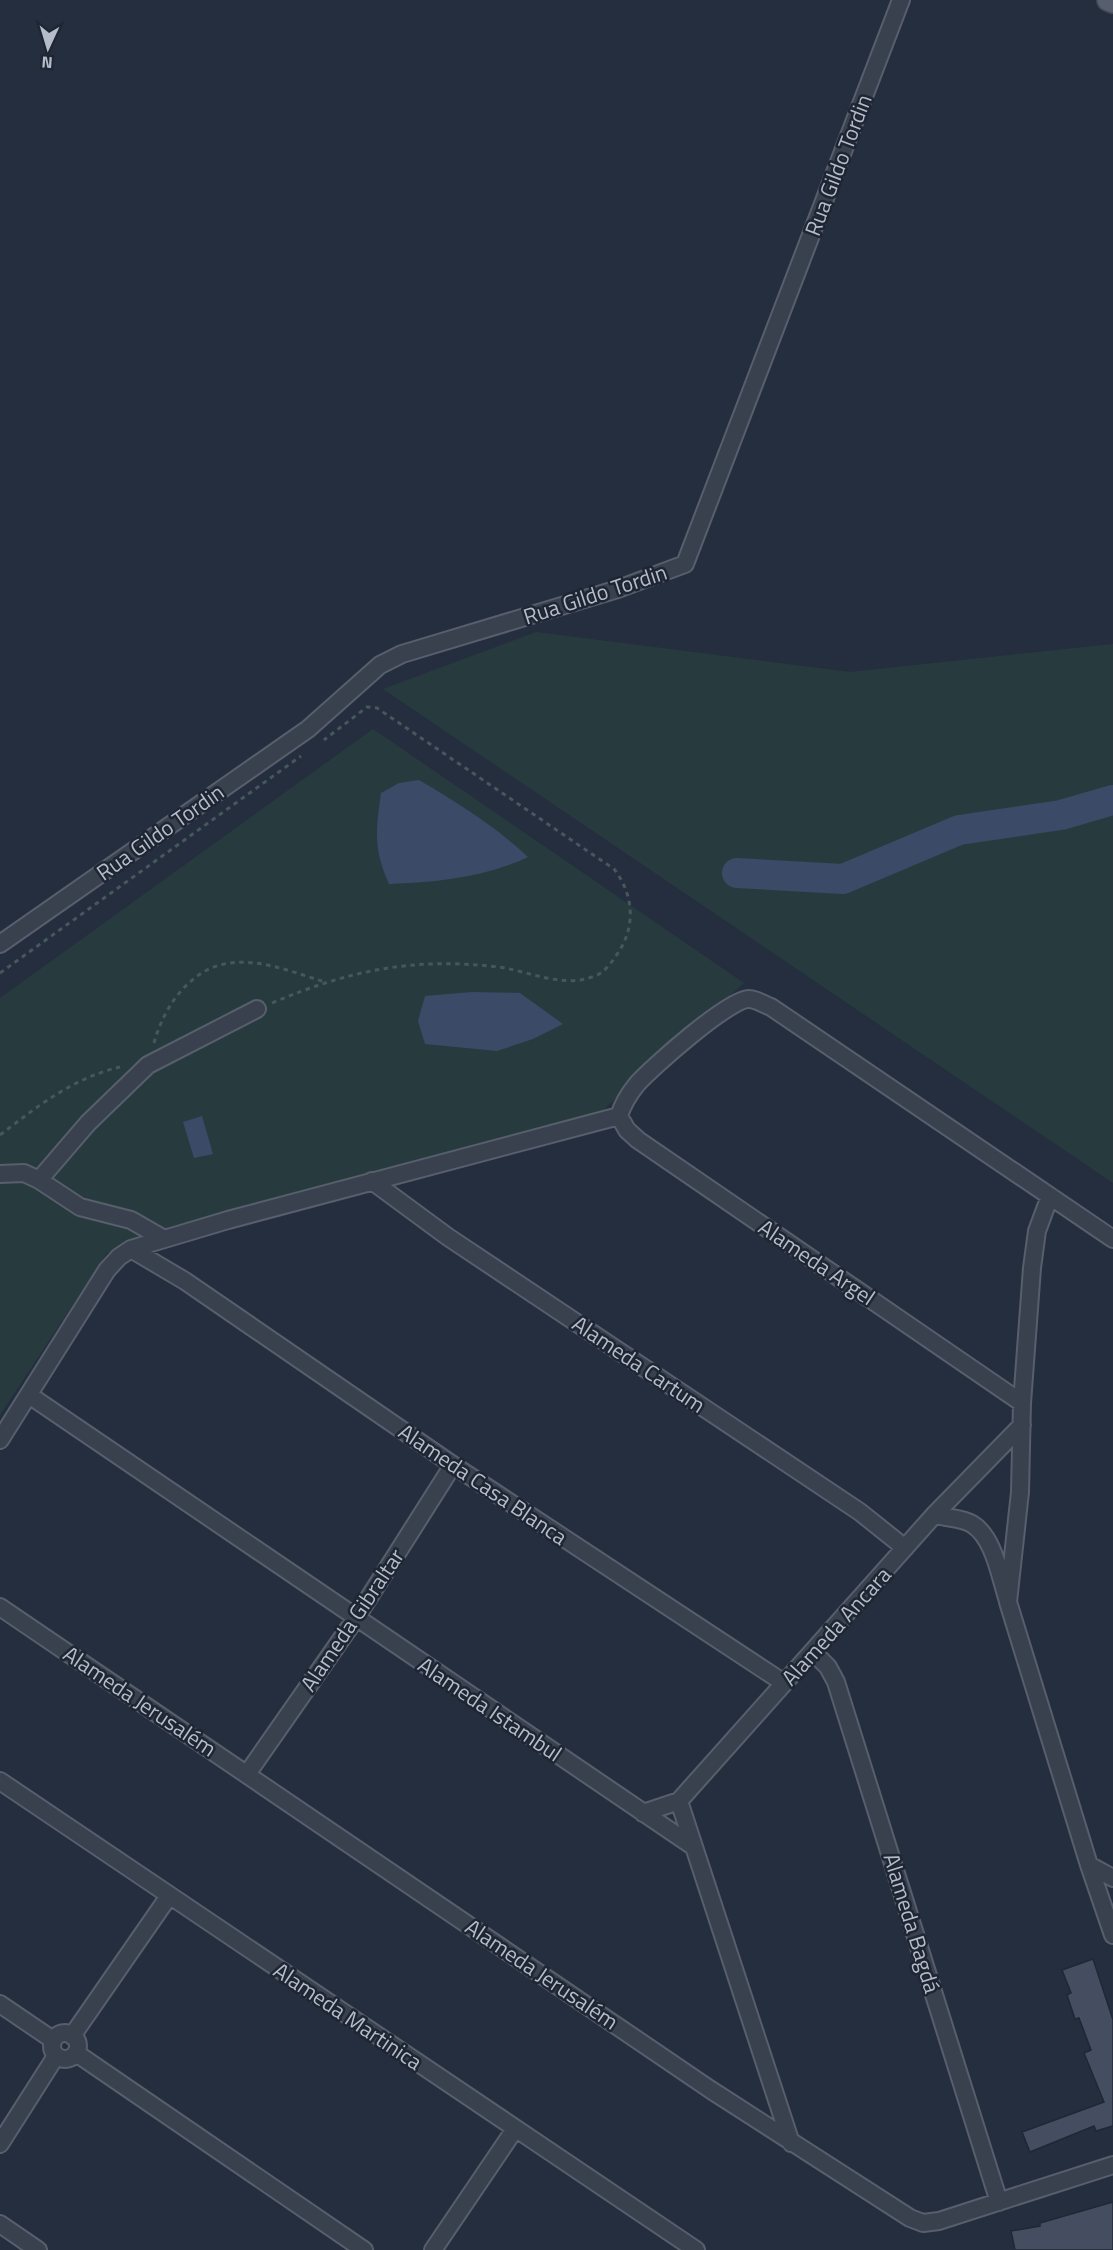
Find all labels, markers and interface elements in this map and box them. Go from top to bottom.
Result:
north arrow [18,18,78,78]
text: N [41,51,53,75]
street label: Rua Gildo Tordin [795,89,881,241]
street label: Rua Gildo Tordin [519,555,671,633]
street label: Rua Gildo Tordin [89,775,231,889]
street label: Alameda Argel [752,1210,882,1314]
street label: Alameda Cartum [565,1307,713,1421]
street label: Alameda Casa Blanca [392,1415,574,1553]
street label: Alameda Gibraltar [291,1541,413,1698]
street label: Alameda Ancara [773,1559,899,1693]
street label: Alameda Jerusalém [56,1637,224,1765]
street label: Alameda Istambul [411,1648,569,1770]
street label: Alameda Bagdá [875,1849,949,1997]
street label: Alameda Jerusalém [458,1910,626,2038]
street label: Alameda Martinica [267,1954,429,2078]

